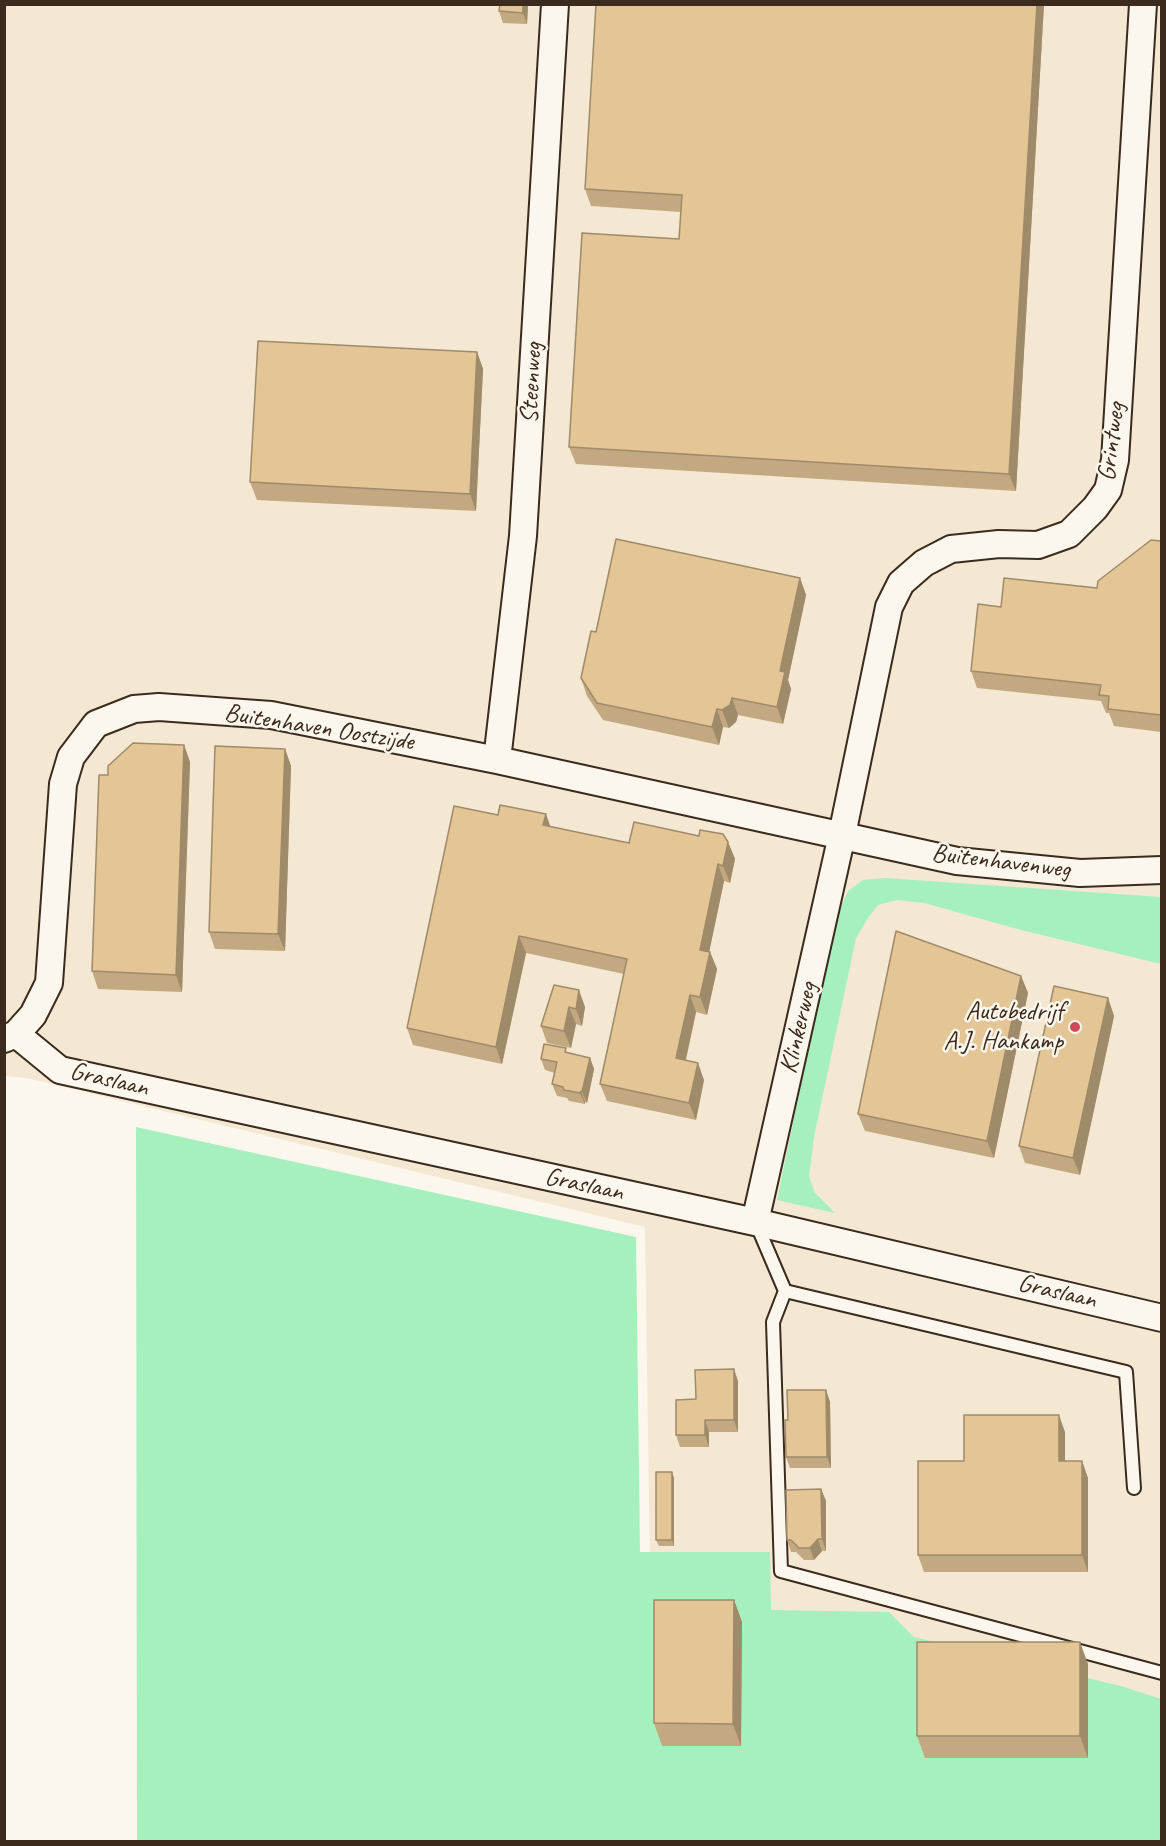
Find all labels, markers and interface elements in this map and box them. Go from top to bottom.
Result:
street label: Steenweg [514,341,550,425]
street label: Grintweg [1092,401,1132,483]
street label: Buitenhaven Oostzijde [222,698,416,758]
street label: Buitenhavenweg [930,838,1072,886]
street label: Klinkerweg [773,979,825,1077]
place label: Autobedrijf A.J. Hankamp [943,996,1063,1058]
marker: Autobedrijf A.J. Hankamp [1068,1020,1082,1034]
street label: Graslaan [67,1056,151,1104]
street label: Graslaan [542,1161,626,1209]
street label: Graslaan [1015,1268,1099,1316]

